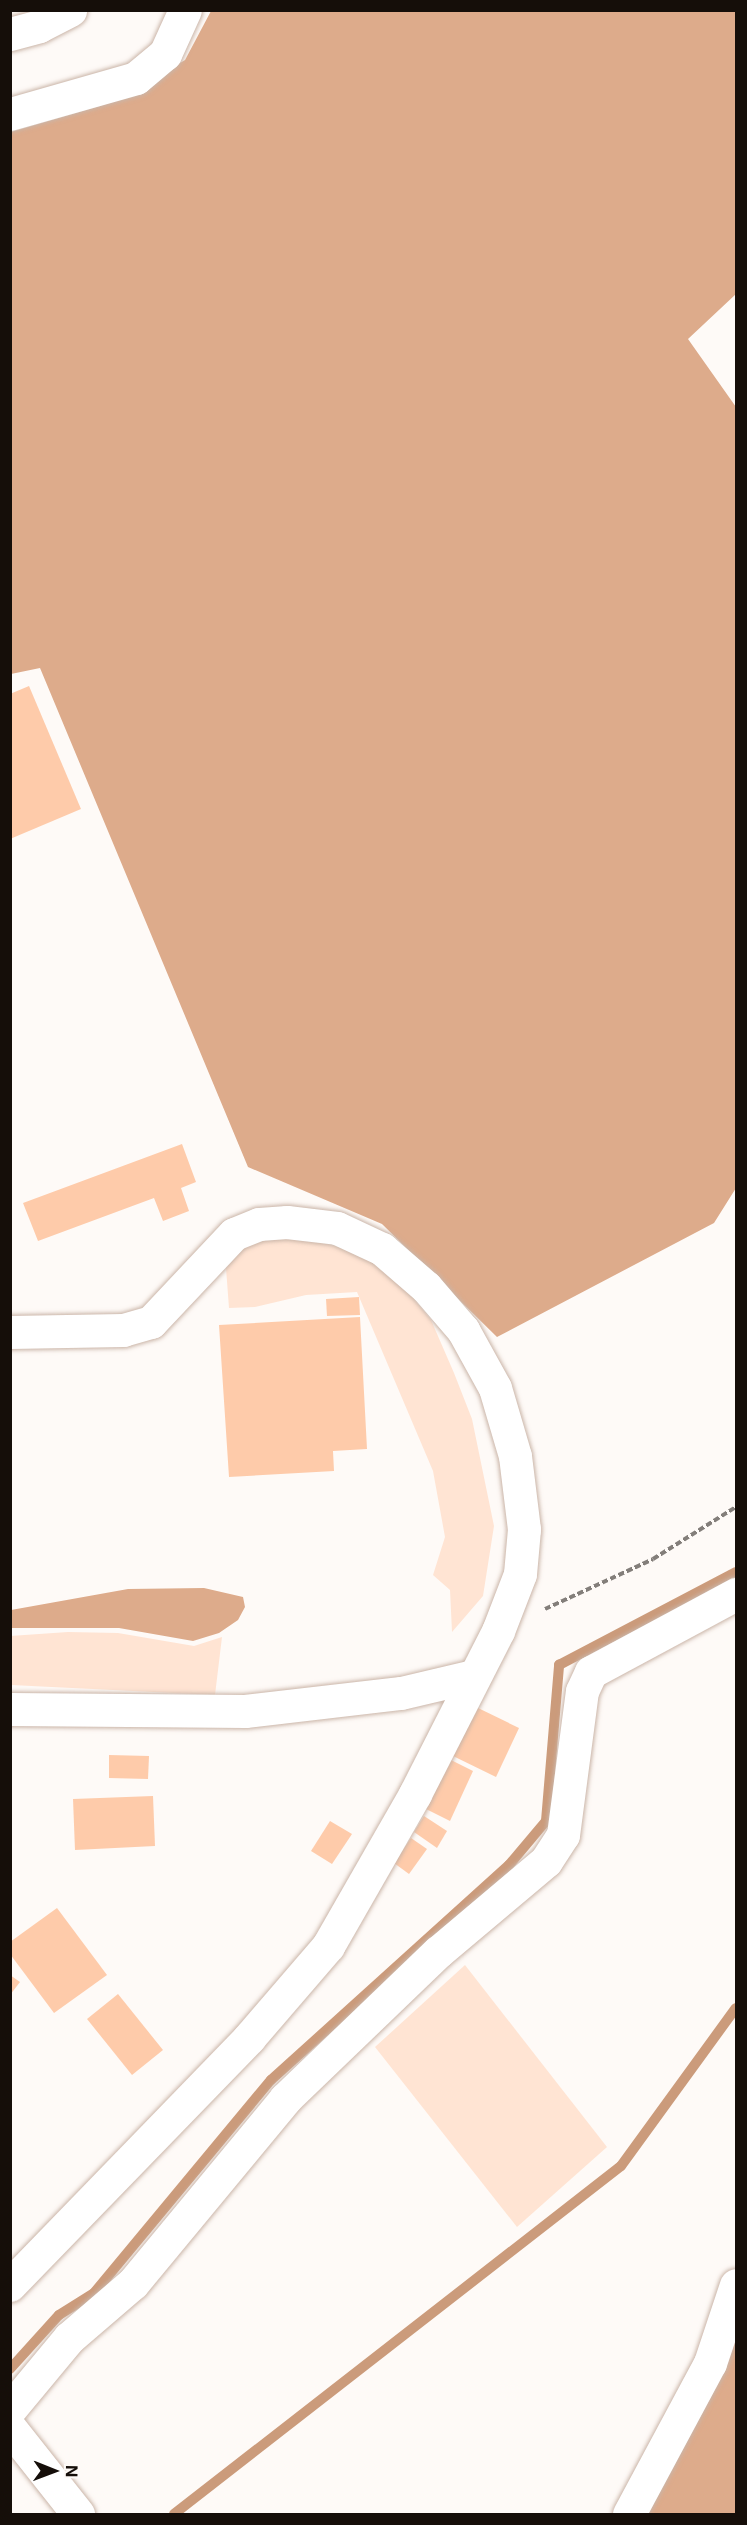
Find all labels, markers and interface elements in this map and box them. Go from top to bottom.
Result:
north arrow [24,2441,84,2501]
text: N [62,2465,82,2478]

